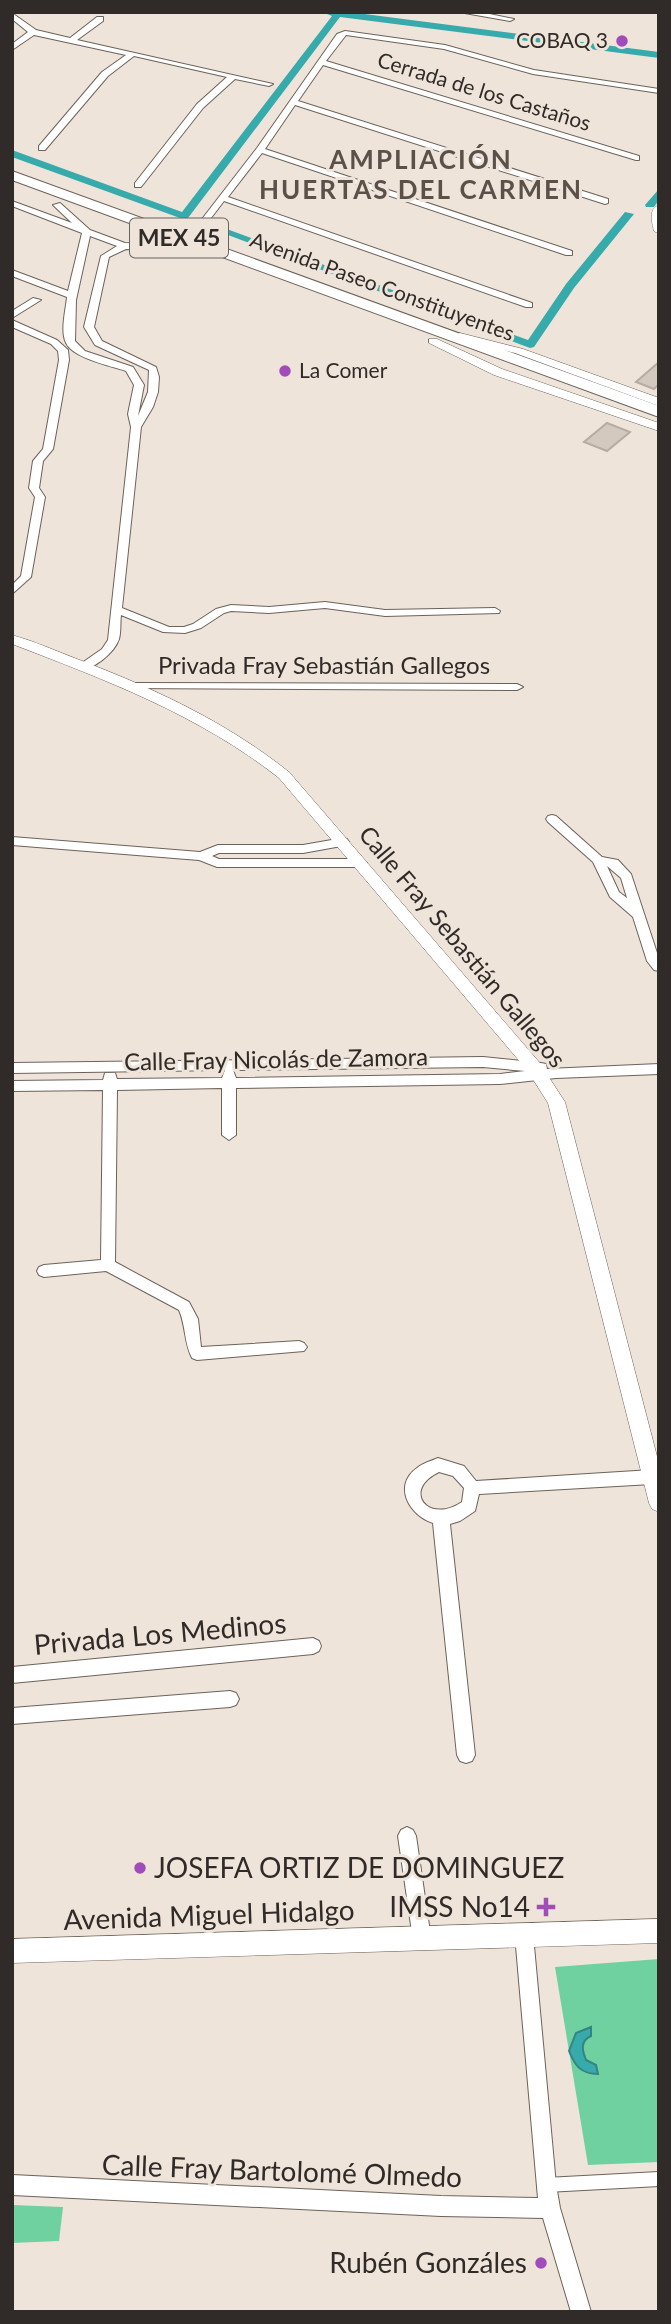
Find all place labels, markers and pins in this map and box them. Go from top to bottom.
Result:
place label: COBAQ 3 [516,27,608,52]
marker: COBAQ 3 [614,33,630,49]
place label: La Comer [299,357,388,382]
marker: La Comer [277,363,293,379]
place label: JOSEFA ORTIZ DE DOMINGUEZ [154,1850,564,1884]
marker: JOSEFA ORTIZ DE DOMINGUEZ [132,1860,148,1876]
place label: IMSS No14 [389,1889,530,1923]
marker: IMSS No14 [536,1897,556,1917]
place label: Rubén Gonzáles [329,2245,527,2279]
marker: Rubén Gonzáles [533,2255,549,2271]

